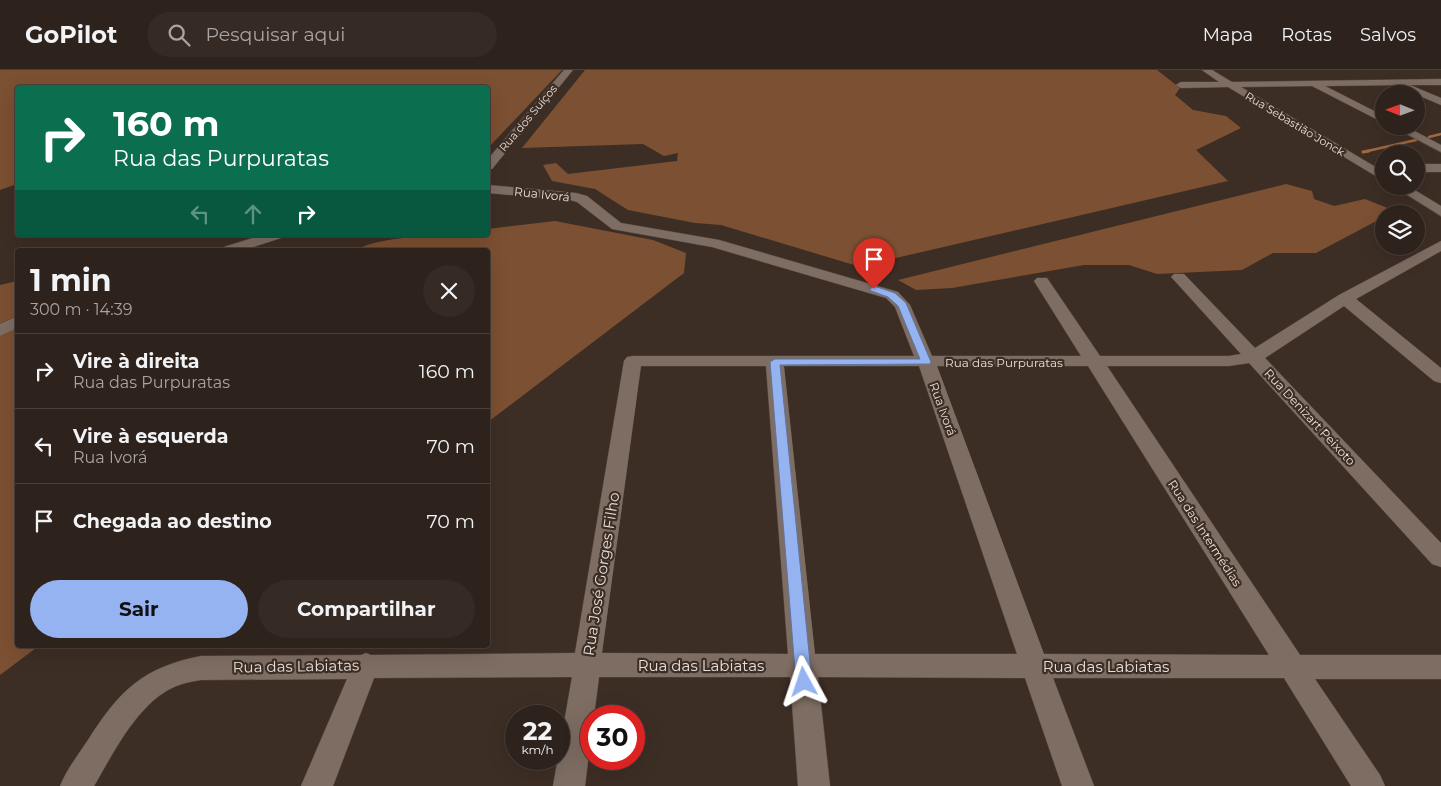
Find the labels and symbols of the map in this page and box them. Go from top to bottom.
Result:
street label: Rua dos Suíços [496,81,560,154]
north arrow [1375,85,1425,135]
street label: Rua Sebastião Jonck [1243,89,1348,159]
street label: Rua Ivorá [513,184,571,204]
pin [853,238,895,289]
street label: Rua das Purpuratas [945,355,1063,370]
street label: Rua Denizart Peixoto [1261,366,1359,468]
street label: Rua Ivorá [926,380,960,438]
street label: Rua das Intermédias [1165,477,1245,589]
street label: Rua José Gorges Filho [579,491,623,657]
street label: Rua das Labiatas [233,655,359,677]
position arrow [777,655,829,707]
street label: Rua das Labiatas [638,656,764,675]
street label: Rua das Labiatas [1043,657,1169,676]
speed limit sign: 30 [580,705,645,770]

